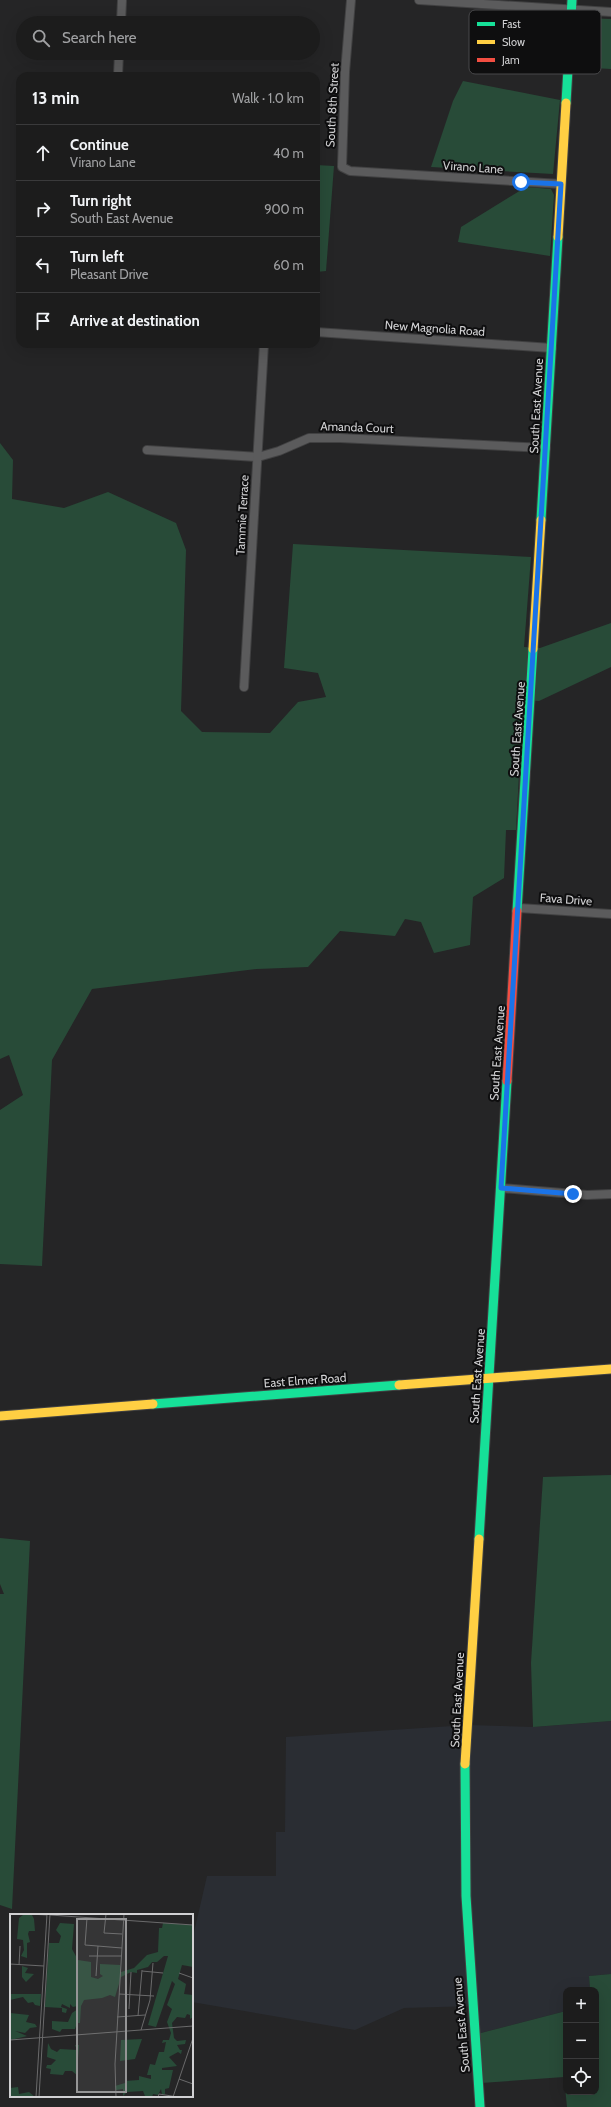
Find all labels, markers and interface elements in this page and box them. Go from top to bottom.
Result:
legend [469,10,601,74]
search box [16,16,320,60]
text: Fast [502,17,521,31]
icon: search [30,27,52,49]
text: Search here [62,29,137,47]
text: Slow [502,35,525,49]
text: Jam [501,53,520,67]
street label: South 8th Street [322,62,342,148]
text: 13 min [32,88,80,108]
text: Walk · 1.0 km [232,90,304,106]
text: Continue [70,136,129,154]
icon: ahead [32,142,54,164]
text: 40 m [273,145,304,161]
text: Virano Lane [70,154,136,170]
street label: Virano Lane [442,157,504,177]
route start [512,173,530,191]
text: Turn right [70,192,131,210]
icon: right [32,198,54,220]
text: 900 m [264,201,304,217]
text: South East Avenue [70,210,173,226]
text: Turn left [70,248,124,266]
icon: left [32,254,54,276]
text: 60 m [273,257,304,273]
text: Pleasant Drive [70,266,149,282]
icon: arrive [32,310,54,332]
text: Arrive at destination [70,312,200,330]
street label: New Magnolia Road [384,317,486,339]
street label: South East Avenue [526,358,546,454]
street label: Amanda Court [320,418,394,436]
street label: Tammie Terrace [232,475,252,555]
street label: South East Avenue [506,681,528,777]
street label: Fava Drive [539,890,593,908]
street label: South East Avenue [486,1005,508,1101]
route end [564,1185,582,1203]
street label: South East Avenue [466,1328,488,1424]
street label: East Elmer Road [263,1370,347,1390]
street label: South East Avenue [447,1652,467,1748]
inset map [10,1914,193,2097]
street label: South East Avenue [449,1977,473,2073]
map controls [563,1987,599,2095]
button: + [563,1987,599,2023]
button: − [563,2023,599,2059]
button: locate [563,2059,599,2095]

